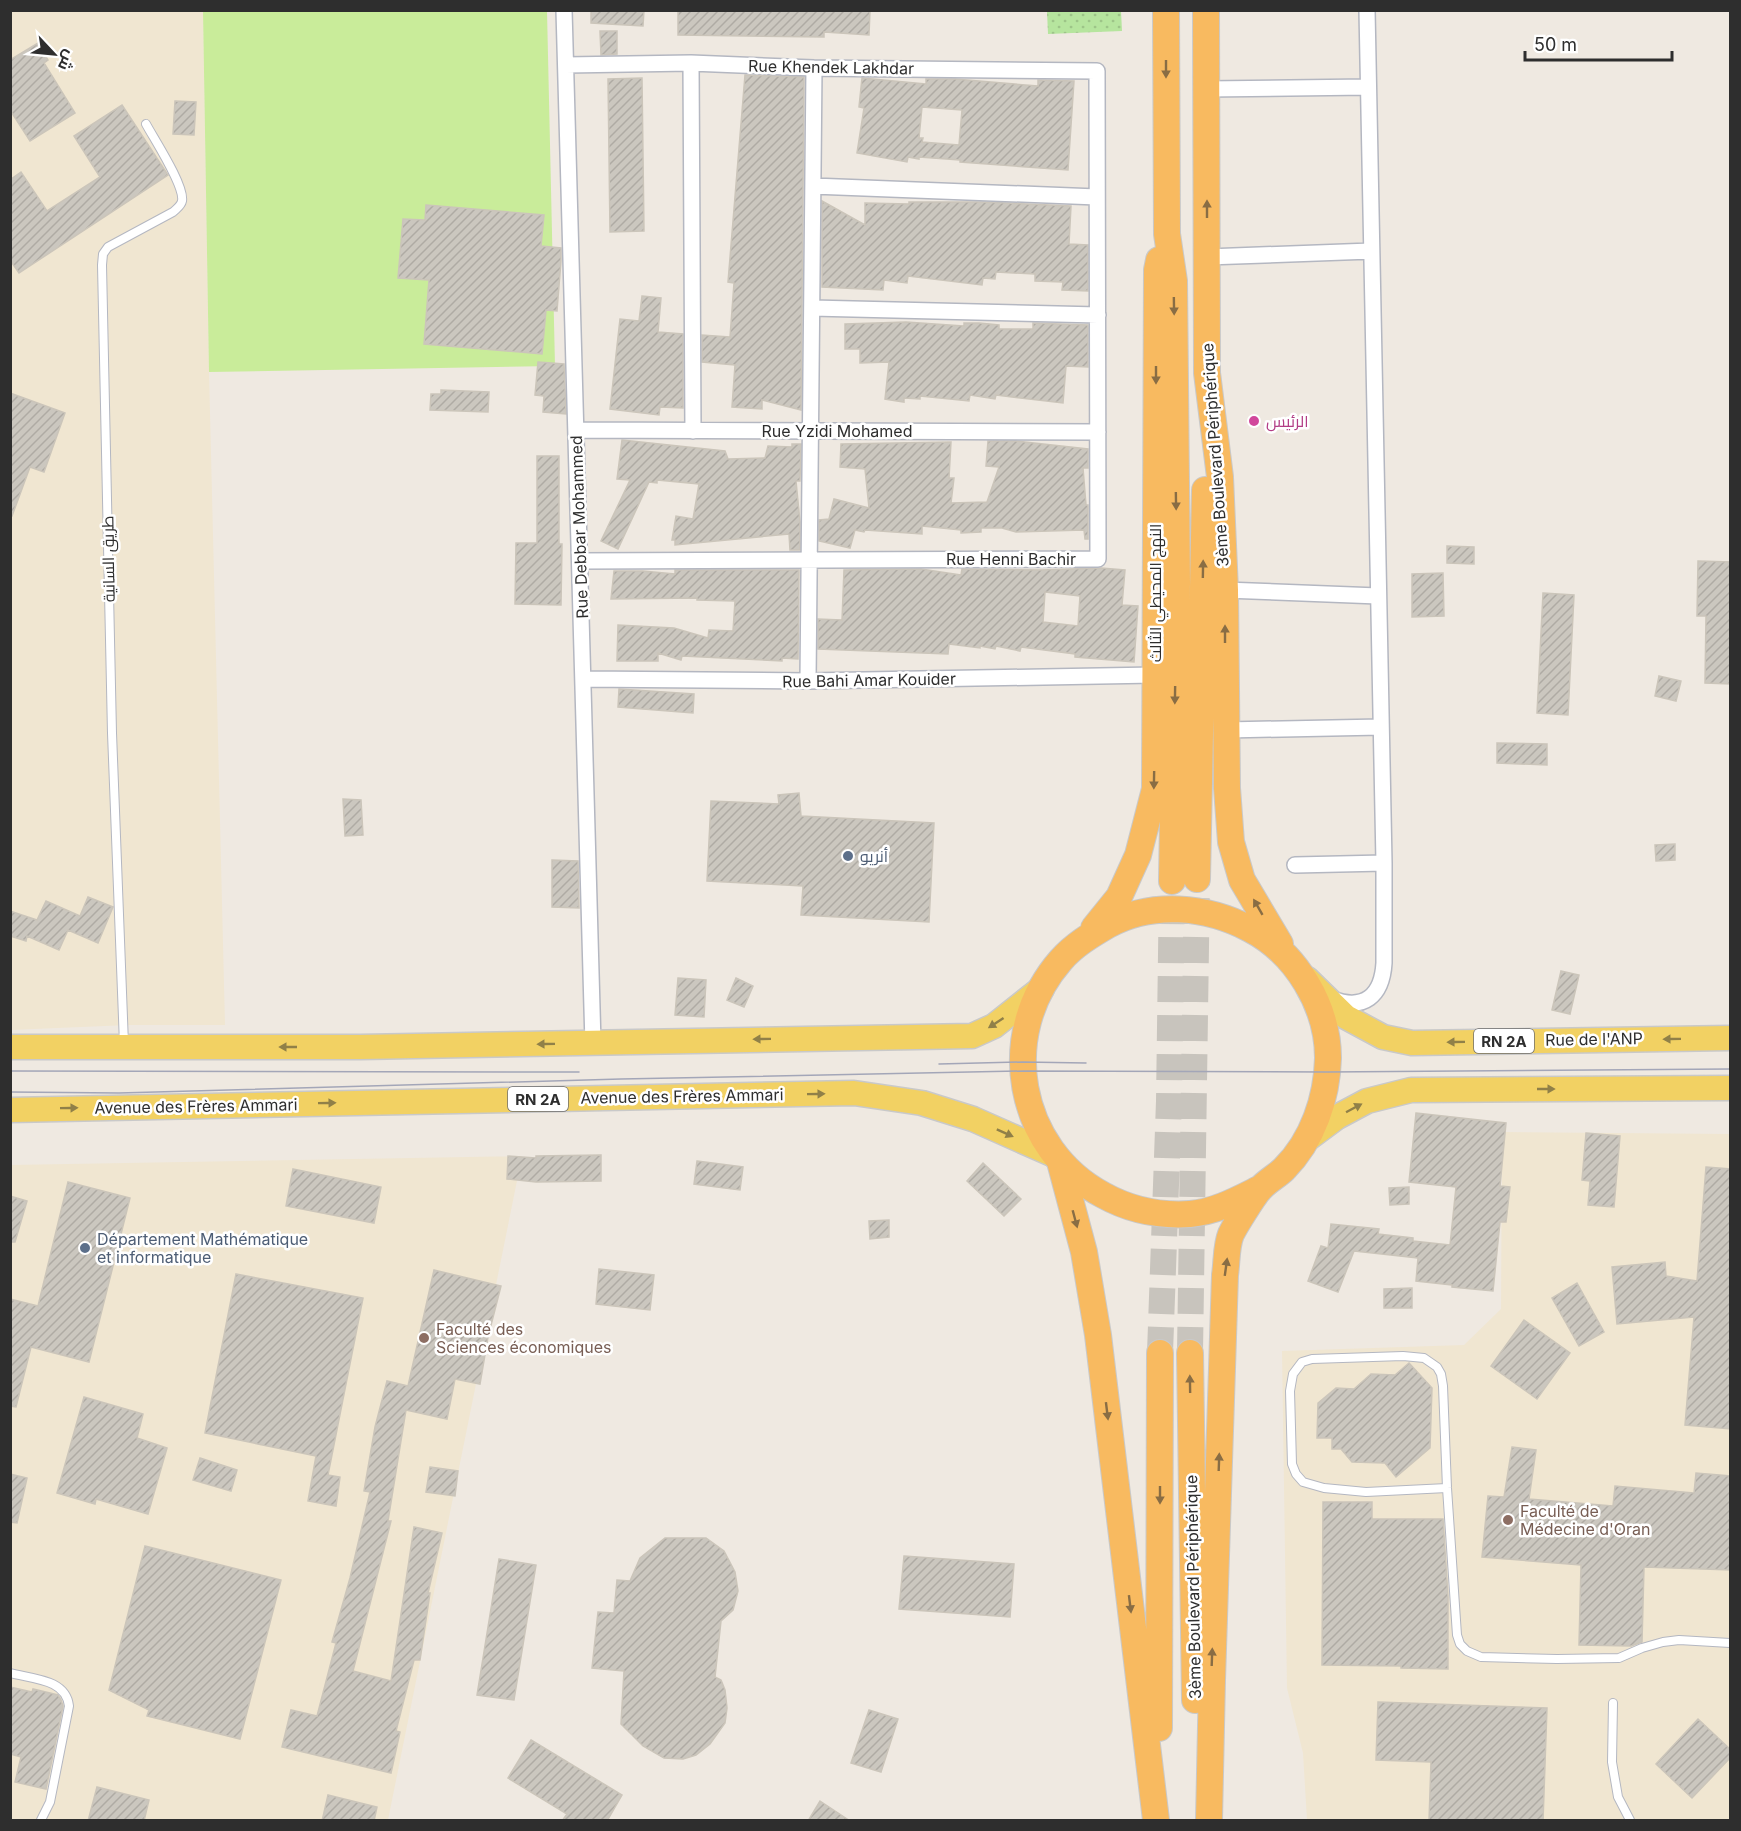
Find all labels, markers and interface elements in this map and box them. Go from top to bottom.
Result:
north arrow [24,24,84,84]
scale bar [1525,24,1672,62]
text: 50 m [1534,34,1577,55]
text: ش [54,47,81,74]
street label: Rue Khendek Lakhdar [748,56,914,78]
one-way arrow [1161,59,1171,78]
one-way arrow [1202,200,1212,219]
one-way arrow [1170,296,1179,315]
street label: 3ème Boulevard Périphérique [1197,342,1233,568]
one-way arrow [1151,365,1161,384]
place label: الرئيس [1266,411,1308,432]
marker: الرئيس [1247,414,1261,428]
street label: Rue Yzidi Mohamed [762,421,912,441]
street label: Rue Debbar Mohammed [566,435,592,619]
one-way arrow [1171,491,1181,510]
street label: طريق السانية [97,516,120,602]
street label: النهج المحيطي الثالث [1145,524,1169,662]
street label: Rue Henni Bachir [946,549,1076,569]
one-way arrow [1198,559,1208,578]
one-way arrow [1220,625,1230,644]
street label: Rue Bahi Amar Kouider [782,668,956,692]
one-way arrow [1170,686,1180,705]
one-way arrow [1150,770,1159,789]
place label: أنريو [860,846,888,866]
marker: أنريو [841,849,855,863]
one-way arrow [1253,898,1263,915]
one-way arrow [987,1018,1004,1029]
street label: Rue de l'ANP [1545,1028,1643,1050]
road number: RN 2A [1474,1029,1534,1053]
one-way arrow [1663,1034,1682,1043]
one-way arrow [752,1035,771,1044]
one-way arrow [1447,1037,1466,1046]
one-way arrow [536,1040,555,1049]
one-way arrow [278,1042,297,1052]
street label: Avenue des Frères Ammari [580,1084,784,1108]
one-way arrow [1537,1084,1556,1094]
road number: RN 2A [508,1087,568,1111]
one-way arrow [806,1089,825,1099]
street label: Avenue des Frères Ammari [94,1094,298,1118]
one-way arrow [317,1098,336,1108]
one-way arrow [1346,1103,1363,1113]
one-way arrow [59,1104,78,1113]
one-way arrow [996,1128,1014,1138]
one-way arrow [1071,1210,1080,1228]
place label: Département Mathématique et informatique [97,1229,308,1267]
marker: Département Mathématique et informatique [78,1241,92,1255]
one-way arrow [1221,1258,1230,1277]
place label: Faculté des Sciences économiques [436,1319,612,1357]
marker: Faculté des Sciences économiques [417,1331,431,1345]
one-way arrow [1185,1375,1195,1394]
one-way arrow [1102,1401,1112,1420]
one-way arrow [1215,1453,1224,1472]
street label: 3ème Boulevard Périphérique [1181,1475,1205,1699]
one-way arrow [1155,1486,1165,1505]
place label: Faculté de Médecine d'Oran [1520,1501,1651,1539]
marker: Faculté de Médecine d'Oran [1501,1513,1515,1527]
one-way arrow [1126,1595,1135,1614]
one-way arrow [1208,1648,1217,1667]

